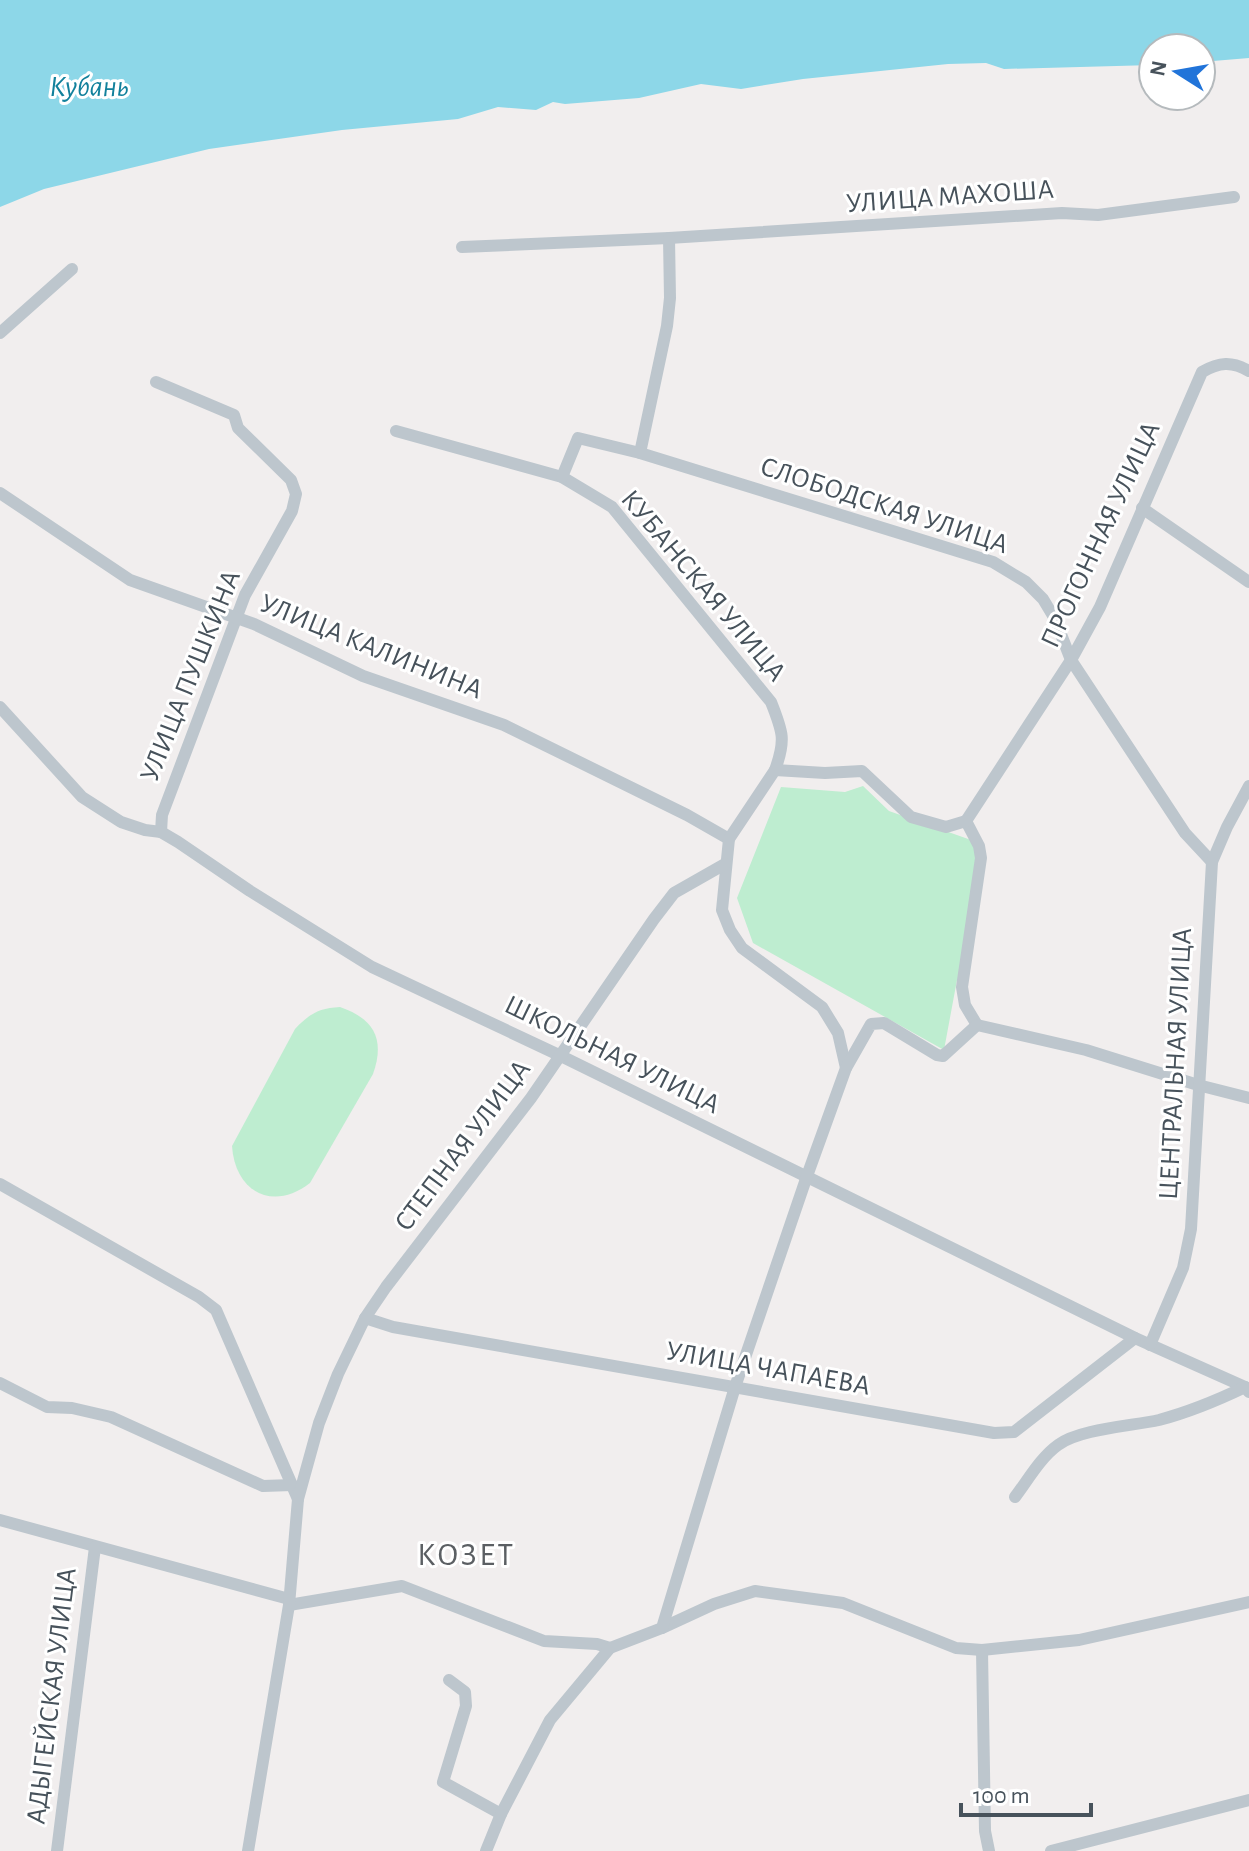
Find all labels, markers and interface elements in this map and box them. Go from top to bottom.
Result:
north arrow [1137,32,1217,112]
text: N [1146,59,1171,78]
water label: Кубань [49,72,129,102]
street label: УЛИЦА МАХОША [845,176,1055,218]
street label: ПРОГОННАЯ УЛИЦА [1036,418,1166,652]
street label: СЛОБОДСКАЯ УЛИЦА [757,453,1011,559]
street label: КУБАНСКАЯ УЛИЦА [615,485,791,687]
street label: УЛИЦА ПУШКИНА [136,567,246,785]
street label: УЛИЦА КАЛИНИНА [256,590,486,704]
street label: ЦЕНТРАЛЬНАЯ УЛИЦА [1155,927,1197,1201]
street label: ШКОЛЬНАЯ УЛИЦА [500,991,724,1119]
street label: СТЕПНАЯ УЛИЦА [390,1055,536,1237]
street label: УЛИЦА ЧАПАЕВА [664,1337,872,1401]
district label: КОЗЕТ [417,1539,515,1571]
street label: АДЫГЕЙСКАЯ УЛИЦА [21,1566,82,1826]
scale bar [961,1767,1091,1817]
text: 100 m [973,1784,1030,1808]

